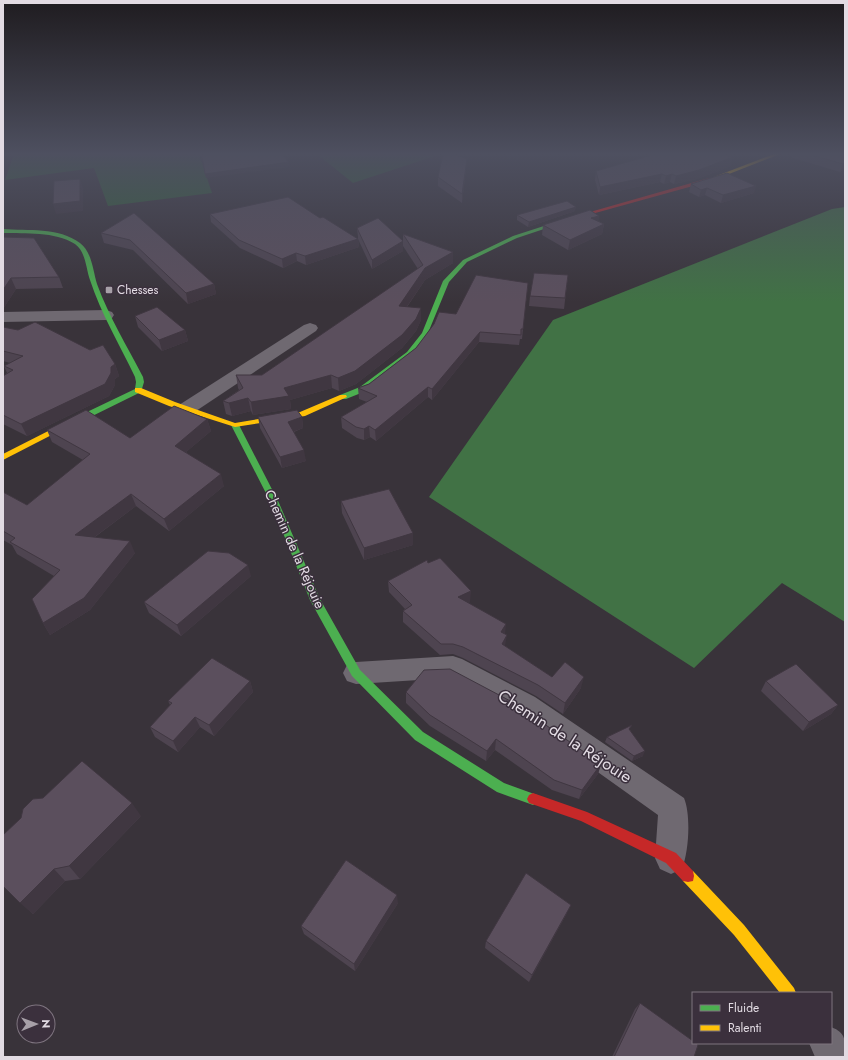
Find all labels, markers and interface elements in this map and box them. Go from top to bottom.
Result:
place label: Chesses [117,281,159,299]
marker: Chesses [104,285,114,295]
street label: Chemin de la Réjouie [260,486,330,612]
street label: Chemin de la Réjouie [493,684,637,789]
legend [692,992,832,1044]
text: Fluide [728,999,759,1017]
north arrow [16,1004,56,1044]
text: N [38,1019,54,1028]
text: Ralenti [728,1019,762,1037]

